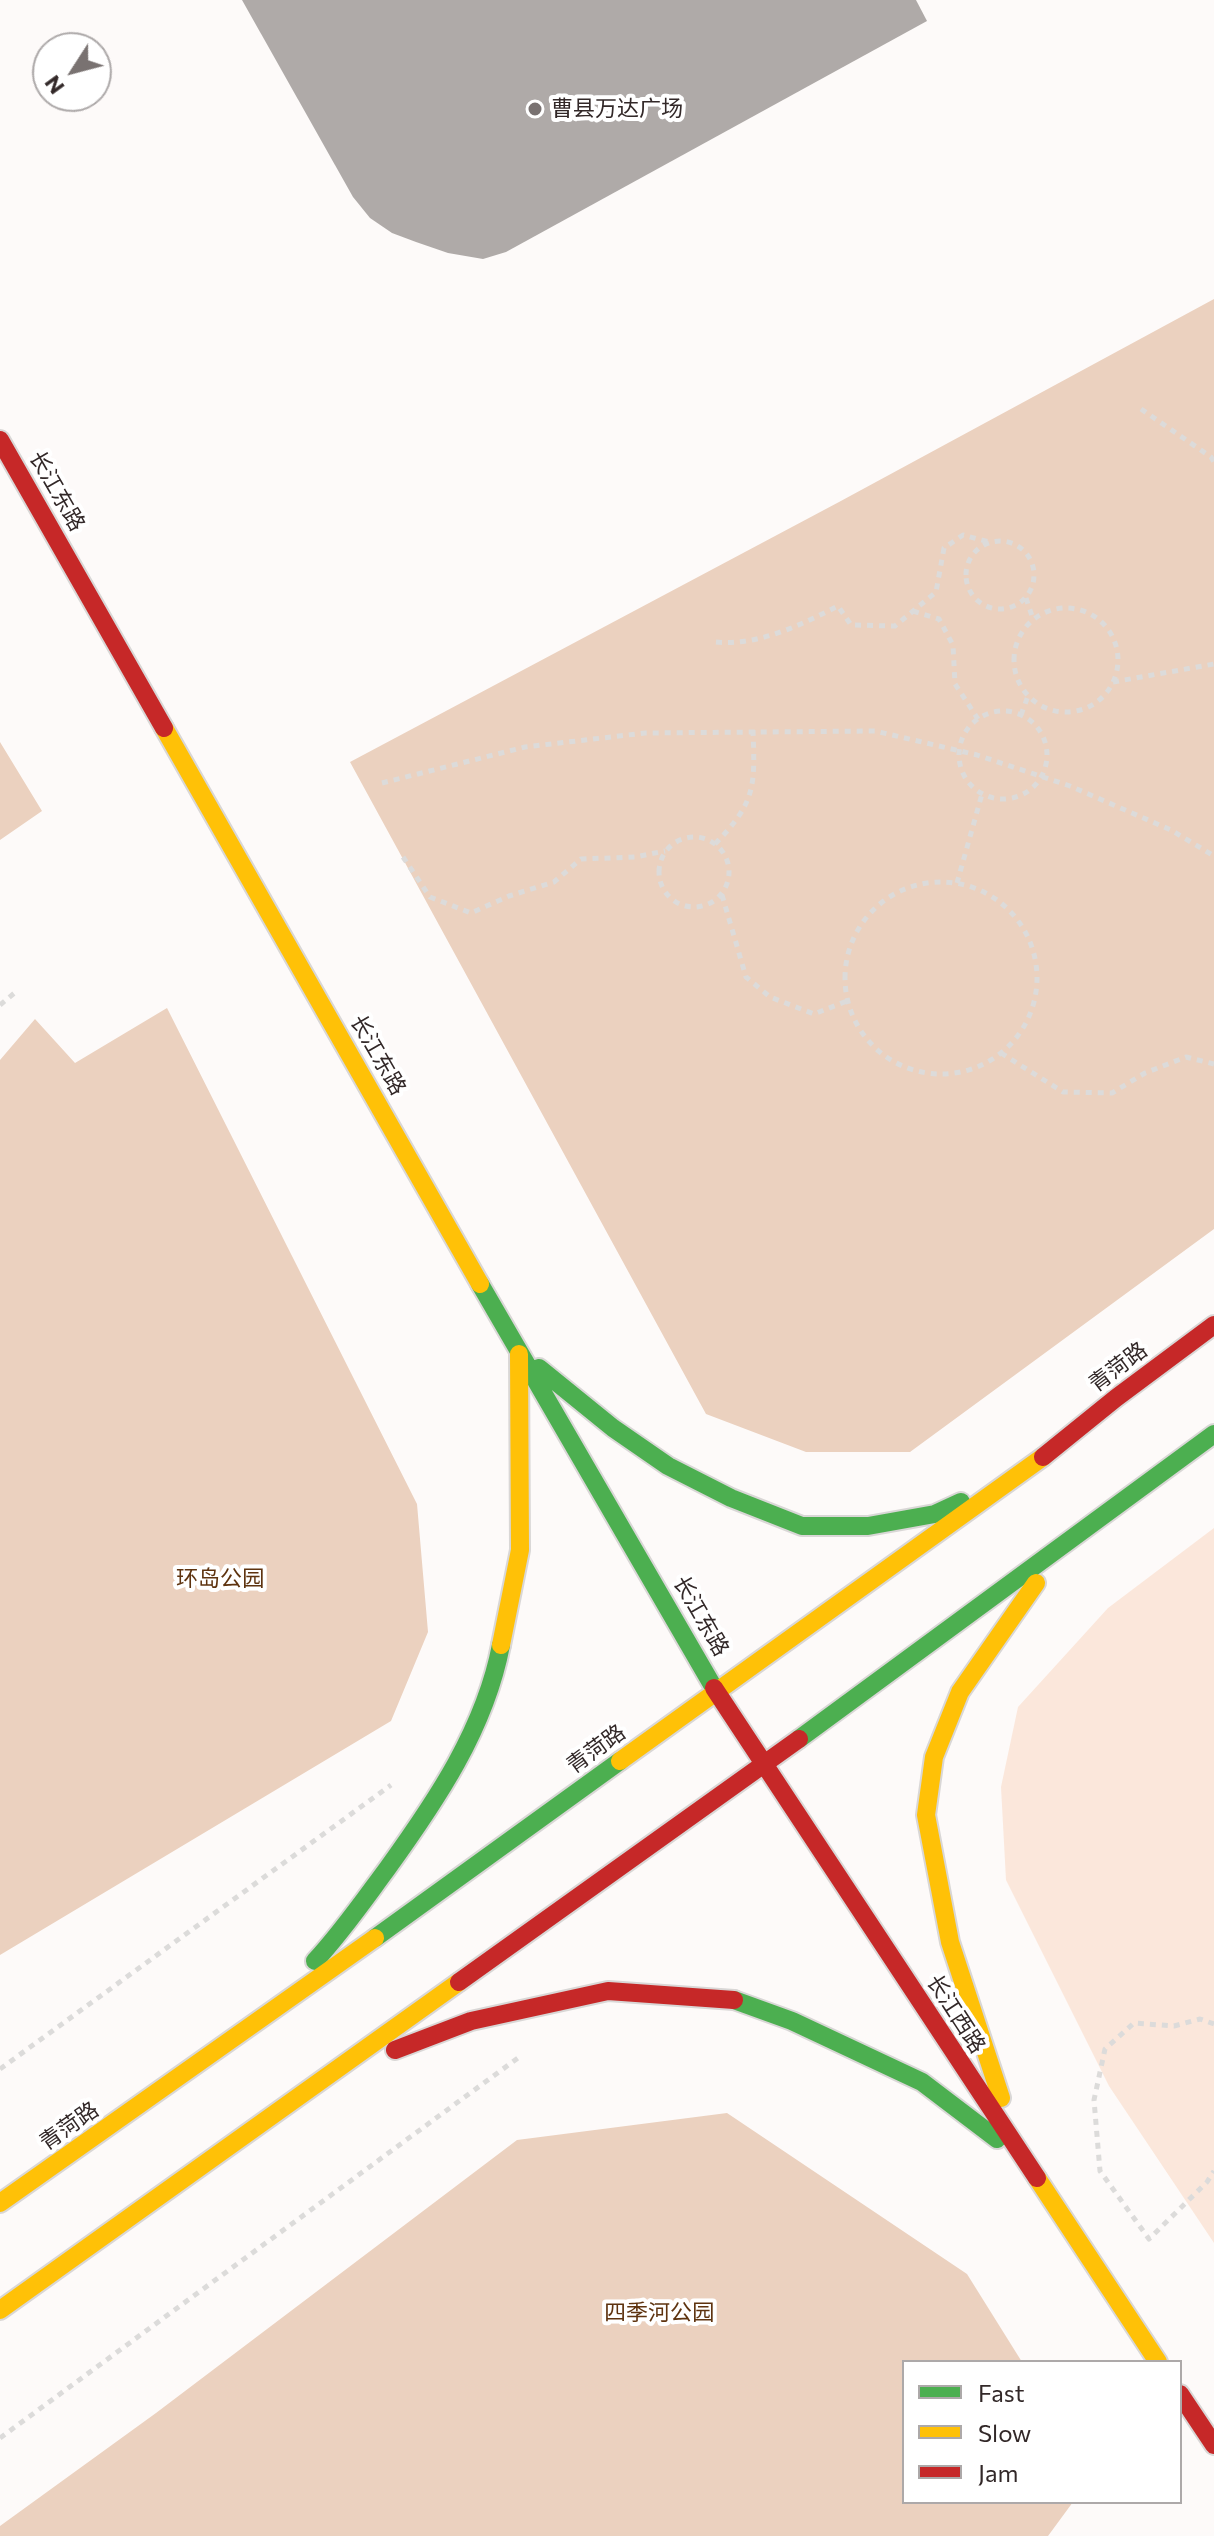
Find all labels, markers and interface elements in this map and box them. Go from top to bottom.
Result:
north arrow [32,32,112,112]
text: N [38,71,70,100]
place label: 曹县万达广场 [551,96,683,122]
marker: 曹县万达广场 [526,100,544,118]
street label: 长江东路 [24,446,90,536]
street label: 长江东路 [345,1010,411,1100]
street label: 青菏路 [1084,1337,1152,1397]
park label: 环岛公园 [176,1566,264,1592]
street label: 长江东路 [668,1571,734,1661]
street label: 青菏路 [562,1719,630,1779]
street label: 长江西路 [921,1970,991,2058]
street label: 青菏路 [34,2096,104,2156]
park label: 四季河公园 [604,2300,714,2326]
legend [902,2360,1182,2504]
text: Fast [978,2378,1025,2407]
text: Slow [978,2418,1031,2447]
text: Jam [978,2458,1018,2487]

